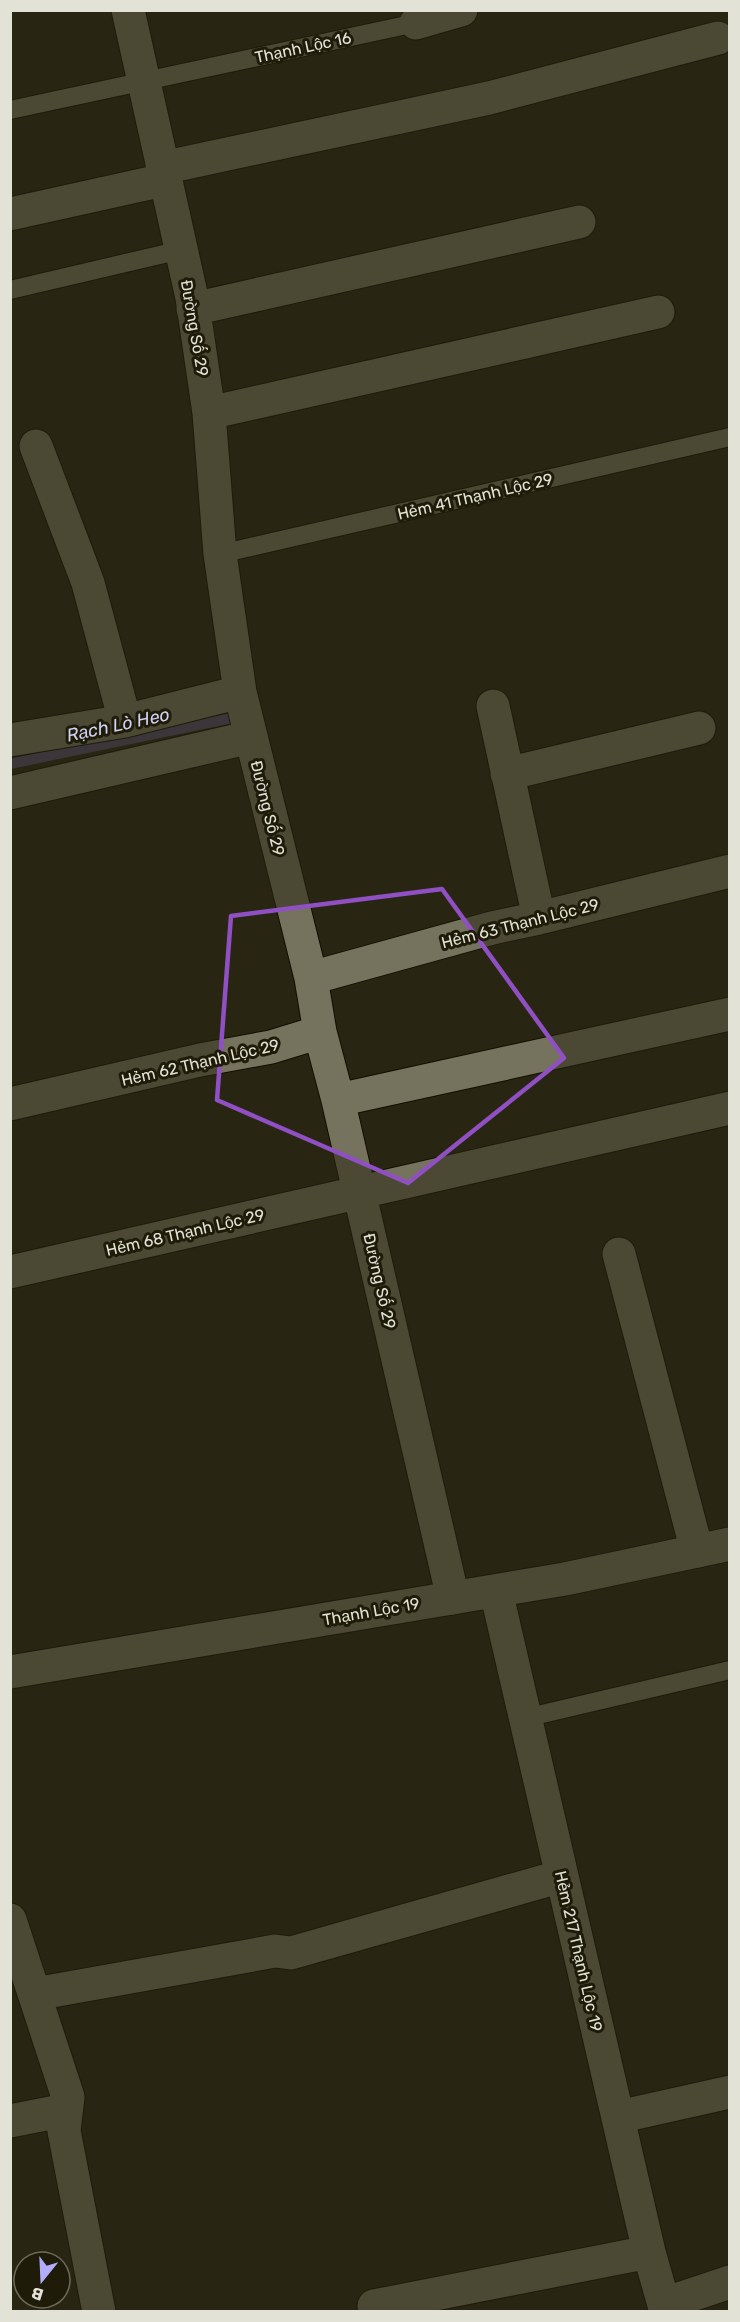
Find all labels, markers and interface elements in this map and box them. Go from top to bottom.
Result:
street label: Thạnh Lộc 16 [253,28,353,67]
street label: Đường Số 29 [177,278,214,378]
street label: Hẻm 41 Thạnh Lộc 29 [396,469,555,524]
water label: Rạch Lò Heo [64,703,172,747]
street label: Đường Số 29 [247,758,290,858]
street label: Hẻm 63 Thạnh Lộc 29 [439,895,601,952]
street label: Hẻm 62 Thạnh Lộc 29 [119,1035,281,1090]
street label: Hẻm 68 Thạnh Lộc 29 [104,1205,266,1260]
street label: Đường Số 29 [359,1231,401,1331]
street label: Thạnh Lộc 19 [321,1594,421,1629]
street label: Hẻm 217 Thạnh Lộc 19 [551,1869,606,2033]
north arrow [12,2250,72,2310]
text: B [29,2283,46,2305]

